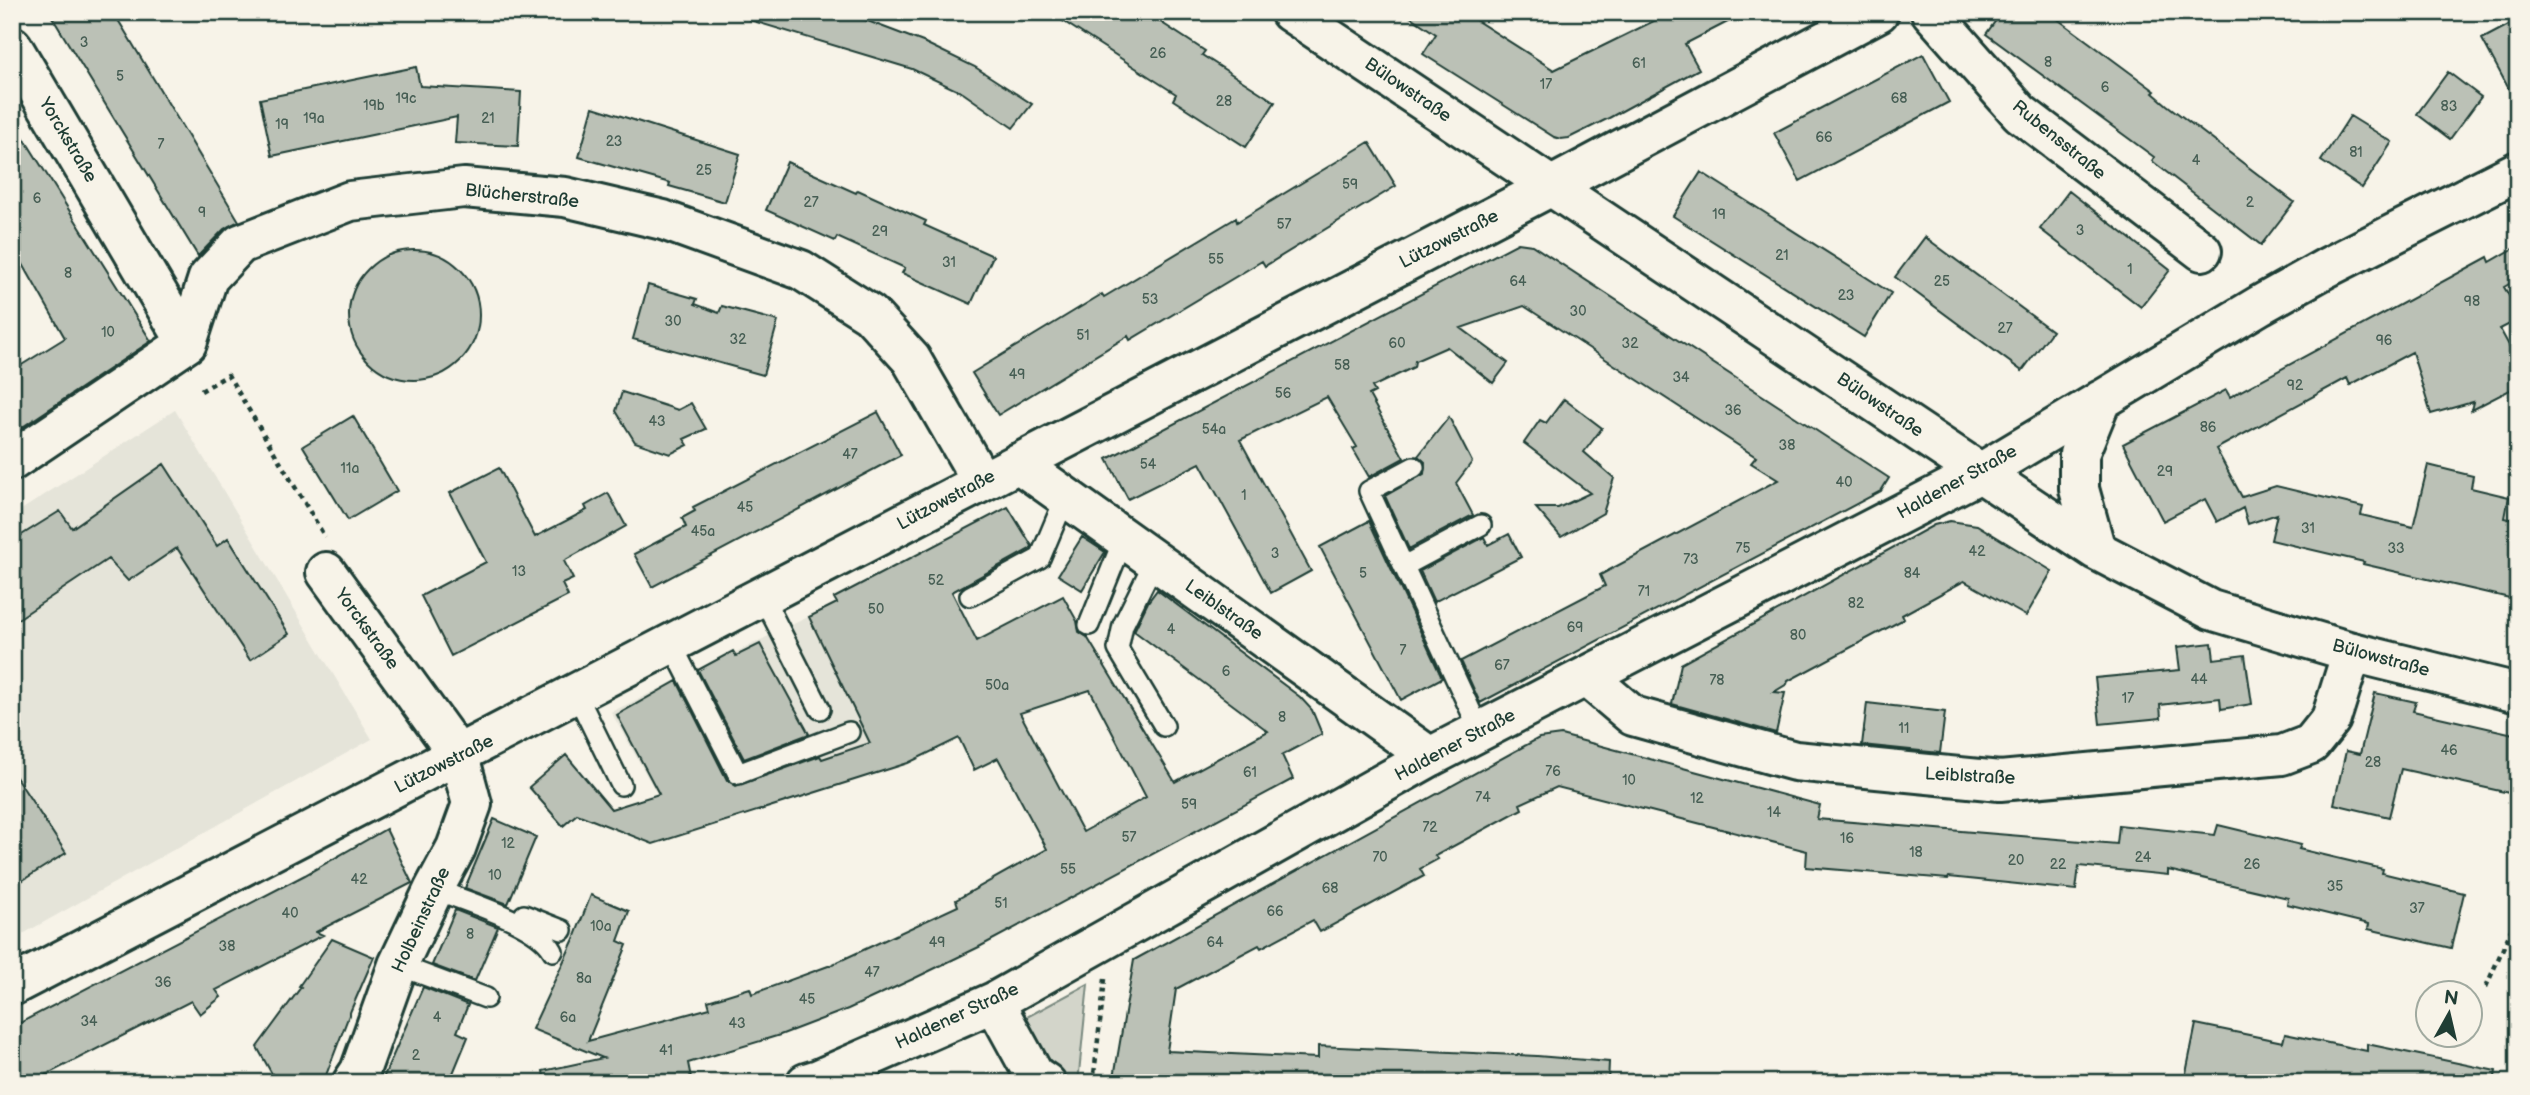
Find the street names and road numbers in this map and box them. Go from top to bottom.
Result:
street label: Bülowstraße [1361,53,1456,127]
street label: Yorckstraße [34,93,102,186]
street label: Rubensstraße [2008,96,2110,184]
street label: Blücherstraße [464,180,580,212]
street label: Lützowstraße [1396,205,1502,273]
street label: Bülowstraße [1833,368,1928,442]
street label: Haldener Straße [1894,440,2021,524]
street label: Lützowstraße [893,465,999,535]
street label: Leiblstraße [1181,575,1267,645]
street label: Yorckstraße [330,583,404,674]
street label: Bülowstraße [2330,635,2432,681]
street label: Haldener Straße [1391,704,1519,786]
street label: Lützowstraße [391,730,497,798]
street label: Leiblstraße [1924,763,2016,789]
street label: Holbeinstraße [387,864,455,976]
street label: Haldener Straße [892,978,1022,1054]

